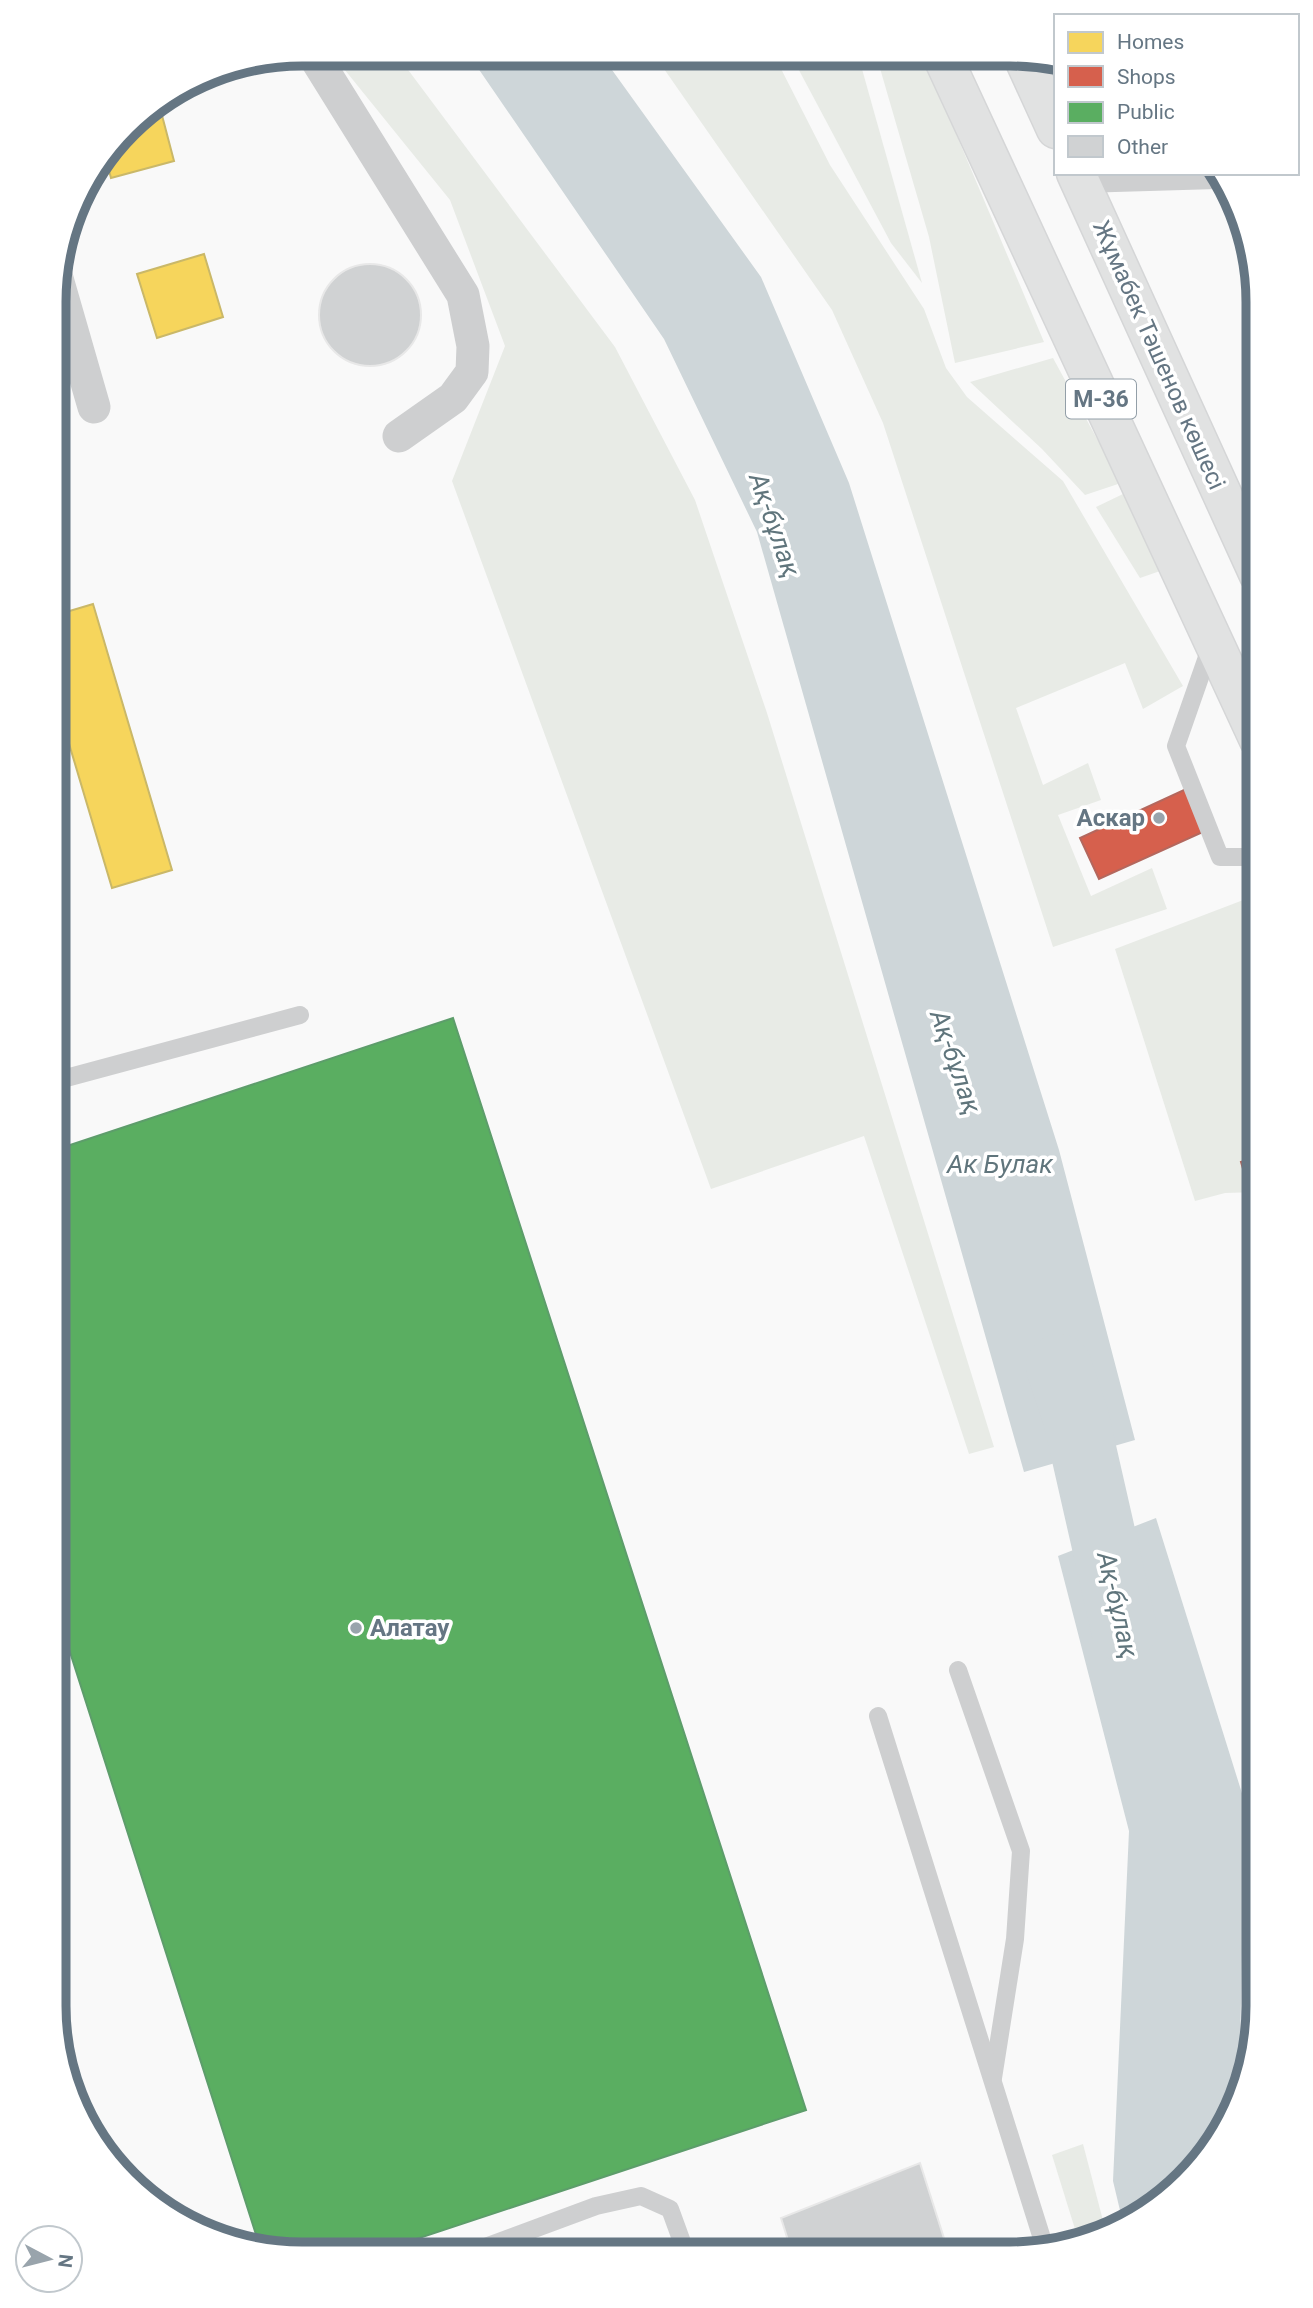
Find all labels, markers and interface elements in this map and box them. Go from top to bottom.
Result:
legend [1054,14,1299,175]
text: Homes [1117,30,1184,54]
text: Shops [1117,65,1176,89]
text: Public [1117,100,1175,124]
text: Other [1117,135,1168,159]
street label: Жұмабек Тәшенов көшесі [1087,216,1231,494]
road number: M-36 [1066,380,1136,418]
water label: Ақ-бұлақ [743,467,807,581]
place label: Аскар [1077,804,1145,832]
marker: Аскар [1151,810,1167,826]
water label: Ақ-бұлақ [924,1004,988,1118]
water label: Ак Булак [945,1149,1054,1179]
water label: Ақ-бұлақ [1091,1547,1145,1661]
place label: Алатау [370,1614,450,1642]
marker: Алатау [348,1620,364,1636]
north arrow [14,2224,84,2294]
text: N [53,2253,78,2269]

